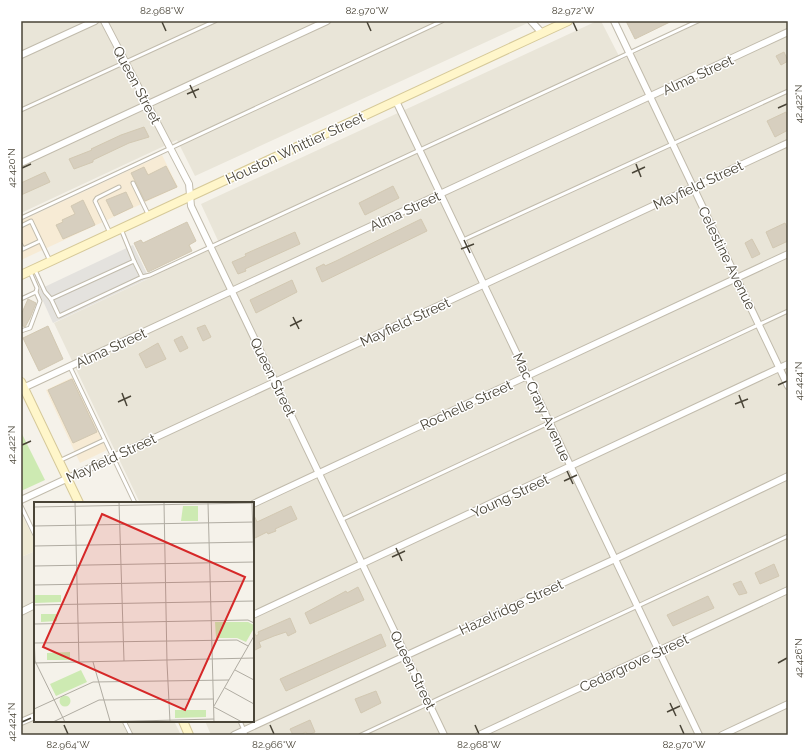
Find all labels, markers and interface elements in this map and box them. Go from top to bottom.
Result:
text: 82.968°W [140,5,185,16]
text: 82.970°W [345,5,389,16]
text: 82.972°W [552,5,595,16]
street label: Queen Street [110,43,164,127]
street label: Alma Street [660,52,736,98]
text: 42.422°N [793,85,804,123]
street label: Houston Whittier Street [223,109,367,187]
text: 42.420°N [6,148,17,188]
street label: Mayfield Street [650,157,746,213]
street label: Alma Street [367,188,443,234]
street label: Celestine Avenue [695,204,759,312]
street label: Mayfield Street [357,294,453,350]
street label: Alma Street [73,325,149,371]
street label: Queen Street [247,335,299,419]
street label: Mac Crary Avenue [510,350,574,464]
text: 42.424°N [793,362,804,400]
street label: Rochelle Street [418,377,515,433]
text: 42.422°N [6,426,17,464]
street label: Mayfield Street [63,430,159,486]
street label: Young Street [469,471,552,521]
inset map [34,502,254,722]
street label: Hazelridge Street [457,576,566,638]
street label: Queen Street [387,628,439,712]
street label: Cedargrove Street [577,631,691,695]
text: 42.426°N [793,638,804,678]
text: 42.424°N [6,703,17,741]
text: 82.964°W [46,739,90,750]
text: 82.966°W [252,739,297,750]
text: 82.968°W [457,739,502,750]
text: 82.970°W [662,739,706,750]

